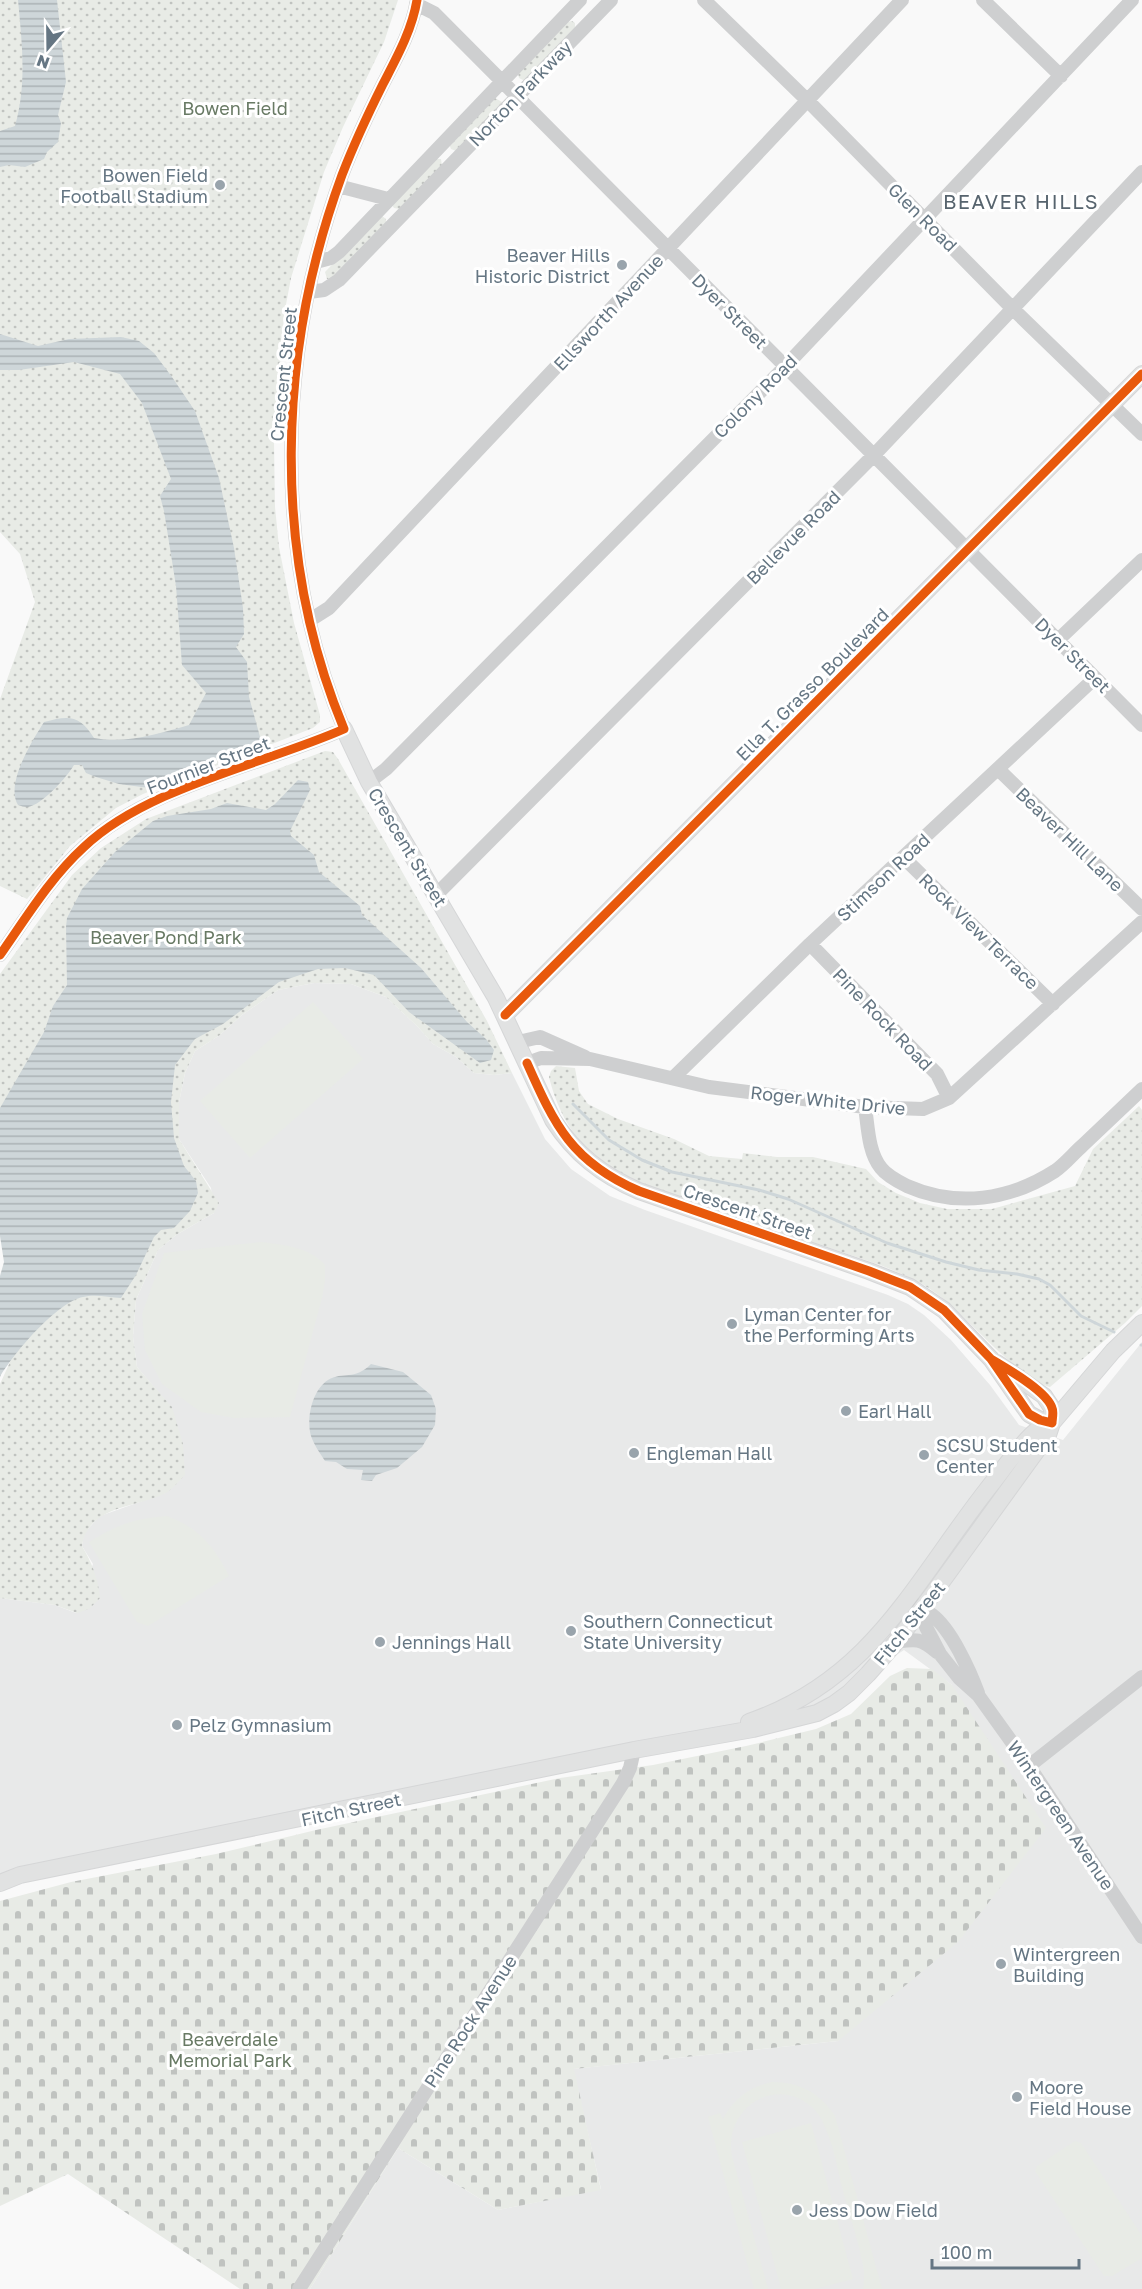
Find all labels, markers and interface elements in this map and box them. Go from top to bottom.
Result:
north arrow [18,18,78,78]
street label: Norton Parkway [464,35,576,151]
text: N [34,51,52,74]
park label: Bowen Field [182,97,288,119]
place label: Bowen Field Football Stadium [60,164,208,207]
marker: Bowen Field Football Stadium [213,178,227,192]
street label: Glen Road [884,178,962,256]
district label: BEAVER HILLS [943,189,1099,213]
place label: Beaver Hills Historic District [475,244,610,287]
street label: Ellsworth Avenue [548,249,668,375]
marker: Beaver Hills Historic District [615,258,629,272]
street label: Dyer Street [688,269,772,353]
street label: Crescent Street [265,306,301,442]
street label: Colony Road [709,350,801,442]
street label: Bellevue Road [741,485,845,589]
street label: Ella T. Grasso Boulevard [731,603,893,765]
street label: Dyer Street [1031,613,1115,697]
street label: Fournier Street [143,731,273,799]
street label: Beaver Hill Lane [1012,782,1128,896]
street label: Crescent Street [364,783,452,911]
street label: Stimson Road [832,828,934,926]
street label: Rock View Terrace [915,868,1043,994]
park label: Beaver Pond Park [90,926,242,948]
street label: Pine Rock Road [829,963,937,1075]
street label: Roger White Drive [749,1081,907,1119]
street label: Crescent Street [681,1179,815,1243]
place label: Lyman Center for the Performing Arts [744,1303,914,1346]
marker: Lyman Center for the Performing Arts [725,1317,739,1331]
place label: Earl Hall [858,1400,932,1422]
marker: Earl Hall [839,1404,853,1418]
place label: SCSU Student Center [936,1434,1058,1477]
place label: Engleman Hall [646,1442,772,1464]
marker: Engleman Hall [627,1446,641,1460]
marker: SCSU Student Center [917,1448,931,1462]
street label: Fitch Street [869,1577,949,1669]
place label: Southern Connecticut State University [583,1610,773,1653]
marker: Southern Connecticut State University [564,1624,578,1638]
place label: Jennings Hall [392,1631,511,1653]
marker: Jennings Hall [373,1635,387,1649]
place label: Pelz Gymnasium [189,1714,332,1736]
marker: Pelz Gymnasium [170,1718,184,1732]
street label: Wintergreen Avenue [1003,1736,1119,1894]
street label: Fitch Street [299,1788,403,1830]
place label: Wintergreen Building [1013,1943,1120,1986]
street label: Pine Rock Avenue [419,1951,521,2091]
marker: Wintergreen Building [994,1957,1008,1971]
park label: Beaverdale Memorial Park [168,2028,292,2071]
place label: Moore Field House [1029,2076,1131,2119]
marker: Moore Field House [1010,2090,1024,2104]
place label: Jess Dow Field [809,2199,938,2221]
marker: Jess Dow Field [790,2203,804,2217]
scale bar [932,2232,1079,2270]
text: 100 m [941,2241,992,2263]

